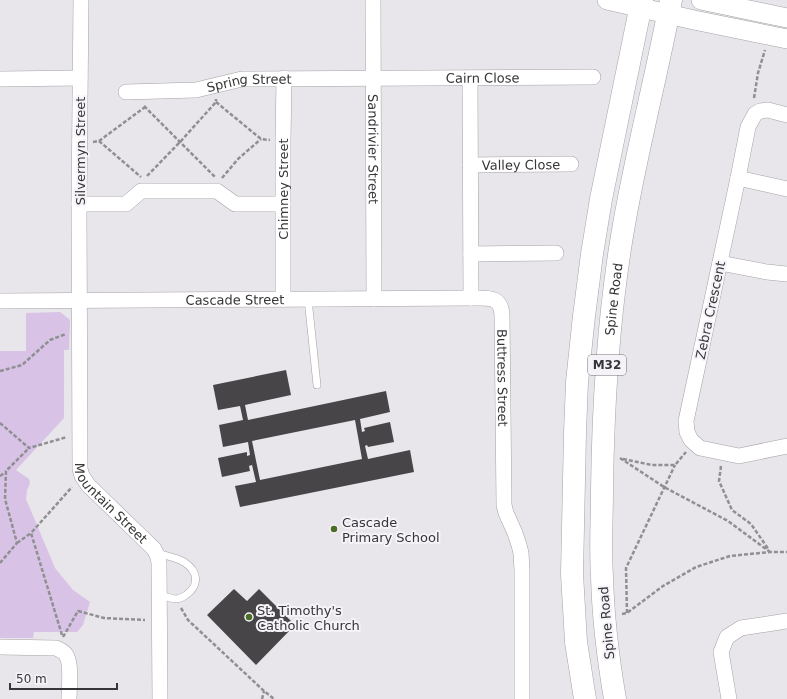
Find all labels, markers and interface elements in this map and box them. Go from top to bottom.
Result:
street label: Cairn Close [446,70,520,86]
street label: Spring Street [205,72,292,95]
street label: Sandrivier Street [365,94,381,204]
street label: Silvermyn Street [73,97,88,205]
street label: Chimney Street [276,138,291,240]
street label: Valley Close [482,157,560,173]
street label: Zebra Crescent [693,260,728,361]
street label: Spine Road [602,262,626,336]
street label: Cascade Street [185,292,284,308]
street label: Buttress Street [494,329,510,427]
road number: M32 [588,355,626,375]
street label: Mountain Street [72,463,150,546]
place label: Cascade Primary School [342,515,440,545]
marker: Cascade Primary School [329,524,339,534]
street label: Spine Road [596,586,617,660]
place label: St. Timothy's Catholic Church [257,603,360,633]
marker: St. Timothy's Catholic Church [244,612,254,622]
scale bar [10,665,117,691]
text: 50 m [16,672,47,686]

